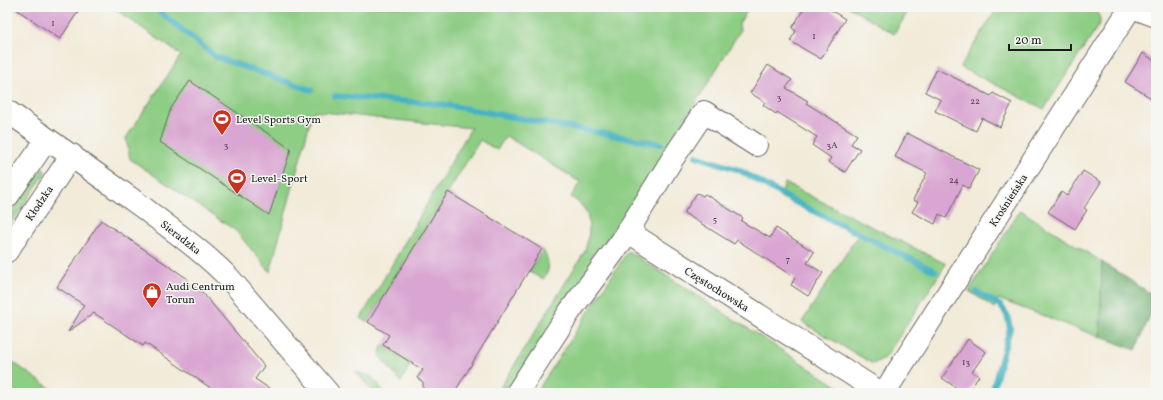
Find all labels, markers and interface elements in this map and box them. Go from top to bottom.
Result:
house number: 1 [51,17,55,30]
scale bar [1009,26,1071,52]
house number: 1 [812,30,816,43]
text: 20 m [1015,33,1042,49]
house number: 3 [777,91,782,104]
house number: 22 [970,95,980,108]
sports icon: Level Sports Gym [211,108,233,136]
place label: Level Sports Gym [236,113,321,128]
house number: 3 [224,139,229,152]
house number: 3A [827,139,838,152]
sports icon: Level-Sport [226,167,248,195]
street label: Krośnieńska [987,171,1032,230]
place label: Level-Sport [251,172,308,187]
house number: 24 [949,174,959,187]
street label: Kłodzka [23,183,58,225]
house number: 5 [713,213,717,226]
street label: Sieradzka [157,218,204,259]
house number: 7 [786,253,790,266]
street label: Częstochowska [681,264,752,316]
place label: Audi Centrum Torun [166,280,235,308]
shop icon: Audi Centrum Torun [141,281,163,309]
house number: 13 [962,356,970,369]

